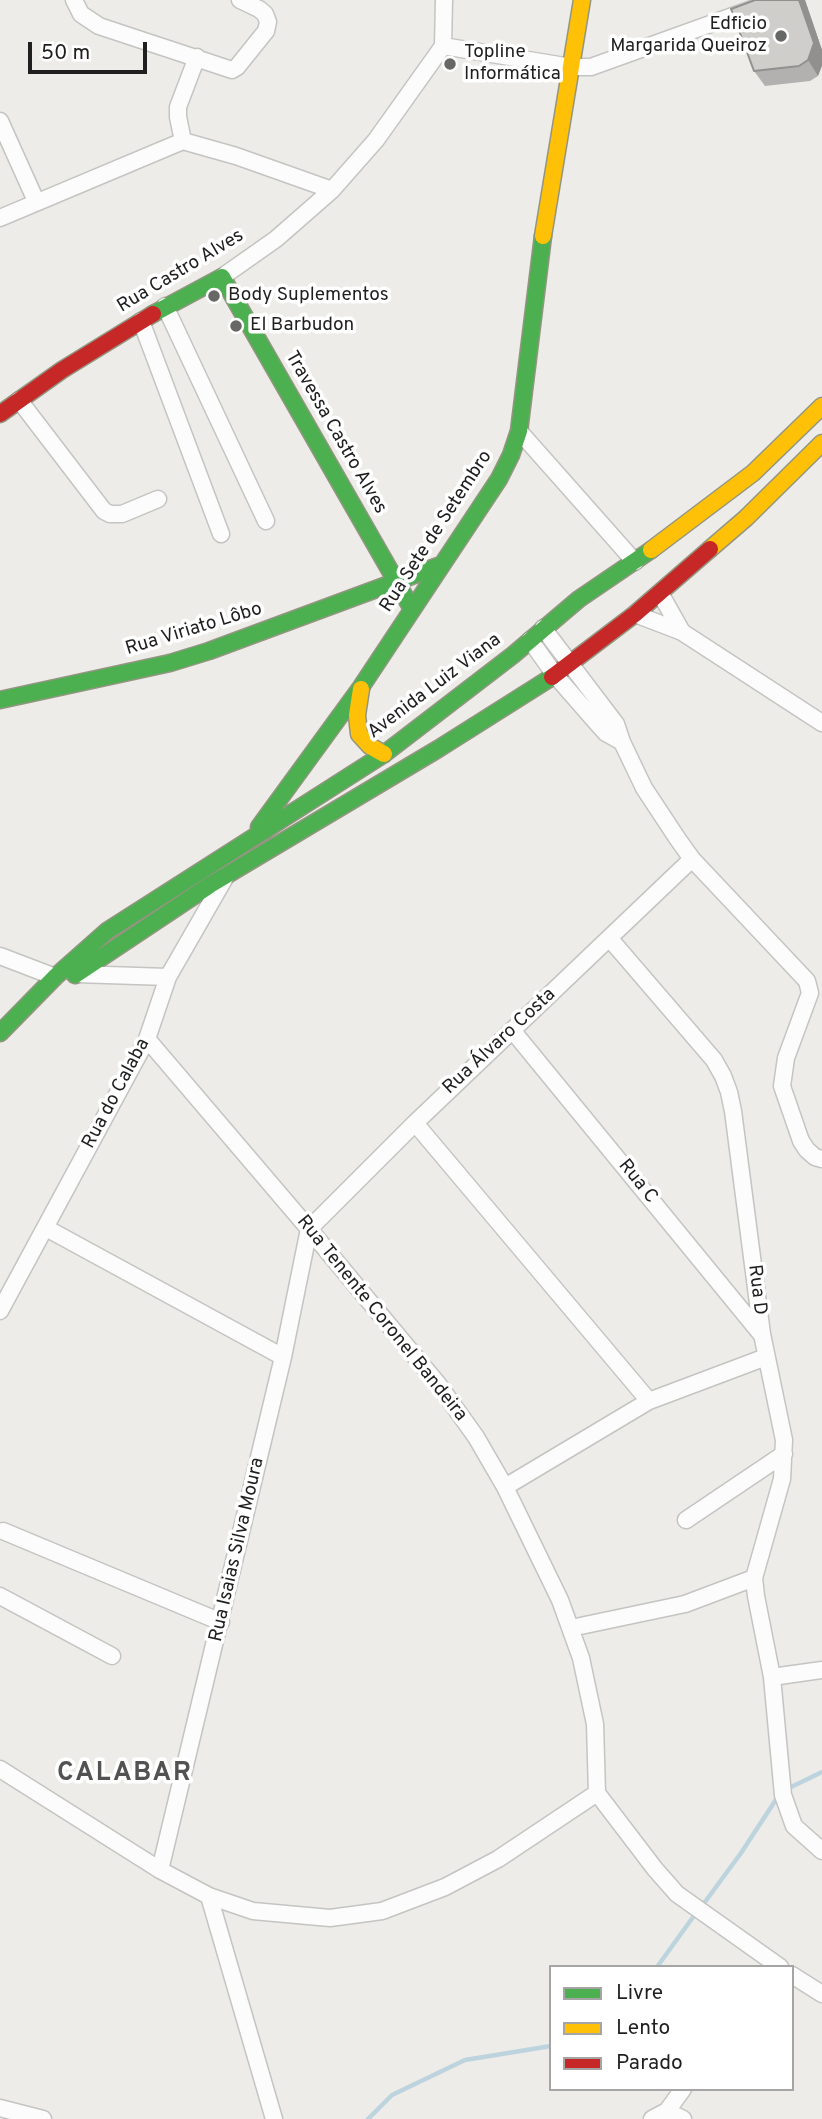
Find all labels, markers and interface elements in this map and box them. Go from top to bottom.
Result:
place label: Edficio Margarida Queiroz [610,14,767,58]
scale bar [32,28,150,72]
marker: Edficio Margarida Queiroz [773,28,789,44]
text: 50 m [41,40,90,67]
place label: Topline Informática [464,42,561,86]
marker: Topline Informática [442,56,458,72]
street label: Rua Castro Alves [114,225,248,319]
place label: Body Suplementos [228,285,389,307]
marker: Body Suplementos [206,288,222,304]
place label: El Barbudon [250,315,354,337]
marker: El Barbudon [228,318,244,334]
street label: Travessa Castro Alves [279,348,391,518]
street label: Rua Sete de Setembro [376,447,498,617]
street label: Rua Viriato Lôbo [123,598,265,662]
street label: Avenida Luiz Viana [364,629,506,745]
street label: Rua Álvaro Costa [439,984,561,1100]
street label: Rua do Calaba [78,1035,156,1153]
street label: Rua C [612,1155,662,1209]
street label: Rua Tenente Coronel Bandeira [291,1211,471,1427]
street label: Rua D [742,1264,770,1316]
street label: Rua Isaias Silva Moura [206,1456,270,1644]
district label: CALABAR [58,1759,192,1791]
legend [549,1965,794,2091]
text: Livre [616,1980,663,2007]
text: Lento [616,2015,670,2042]
text: Parado [616,2050,683,2077]

